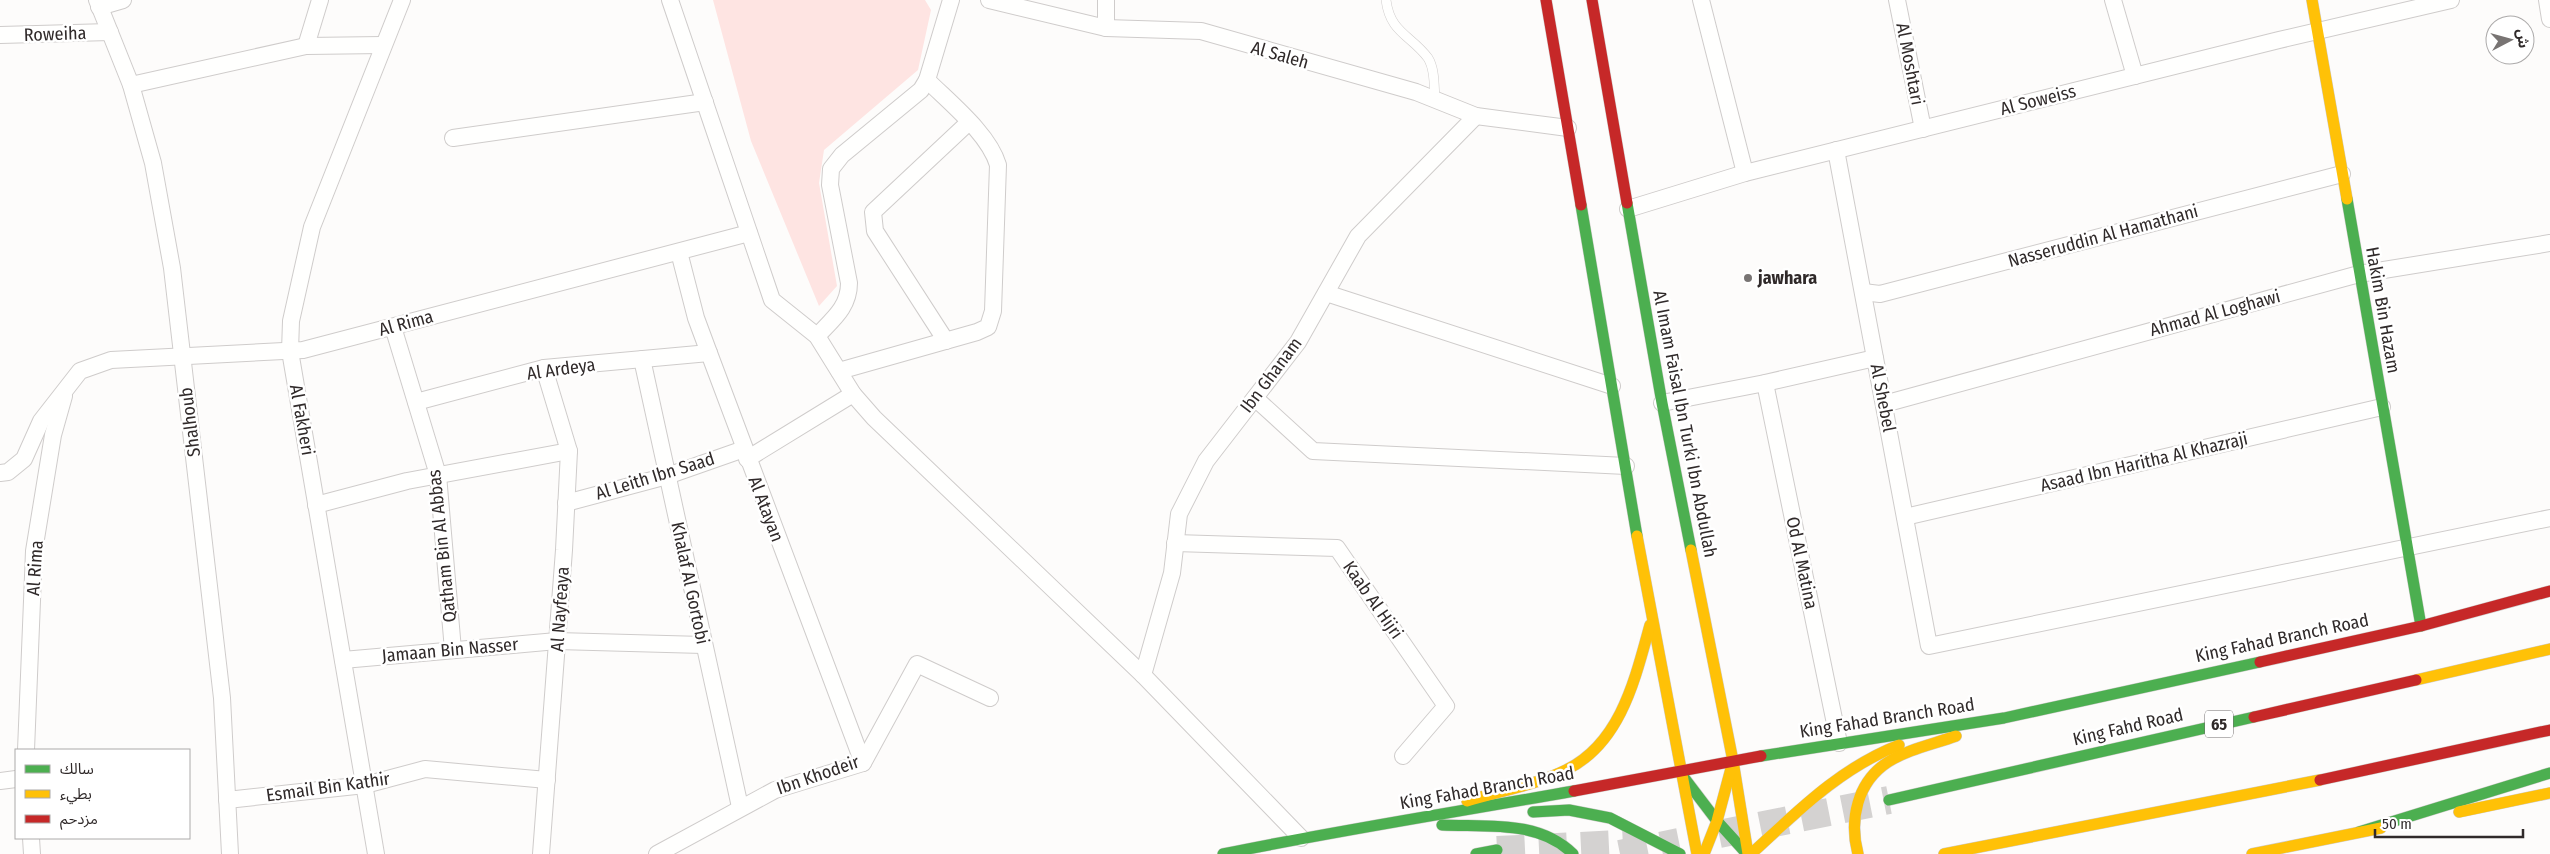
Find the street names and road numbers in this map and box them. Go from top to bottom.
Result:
street label: Al Moshtari [1891,21,1929,107]
street label: Roweiha [23,22,87,46]
street label: Al Saleh [1249,36,1311,74]
street label: Al Soweiss [1998,80,2078,120]
street label: Nasseruddin Al Hamathani [2005,200,2201,272]
street label: Hakim Bin Hazam [2361,245,2405,375]
street label: Ahmad Al Loghawi [2147,285,2283,341]
street label: Al Imam Faisal Ibn Turki Ibn Abdullah [1648,289,1722,559]
street label: Al Rima [376,305,436,341]
street label: Ibn Ghanam [1236,333,1306,417]
street label: Al Ardeya [525,353,597,385]
street label: Al Shebel [1866,362,1900,434]
street label: Al Fakheri [285,383,319,457]
street label: Shalhoub [175,386,205,458]
street label: Asaad Ibn Haritha Al Khazraji [2038,427,2250,497]
street label: Al Leith Ibn Saad [593,447,717,505]
street label: Qatham Bin Al Abbas [423,468,461,624]
street label: Al Atayan [743,473,789,545]
street label: Od Al Matina [1781,515,1823,611]
street label: Khalaf Al Gortobi [666,520,714,646]
street label: Al Rima [22,539,48,596]
street label: Kaab Al Hijri [1338,557,1408,643]
street label: Al Nayfeaya [546,566,574,652]
street label: King Fahad Branch Road [2193,609,2371,667]
street label: Jamaan Bin Nasser [381,633,520,667]
street label: King Fahad Branch Road [1798,693,1976,743]
street label: King Fahd Road [2071,704,2185,750]
road number: 65 [2205,711,2233,738]
street label: Ibn Khodeir [774,750,863,799]
street label: King Fahad Branch Road [1398,762,1576,814]
street label: Esmail Bin Kathir [265,767,392,807]

